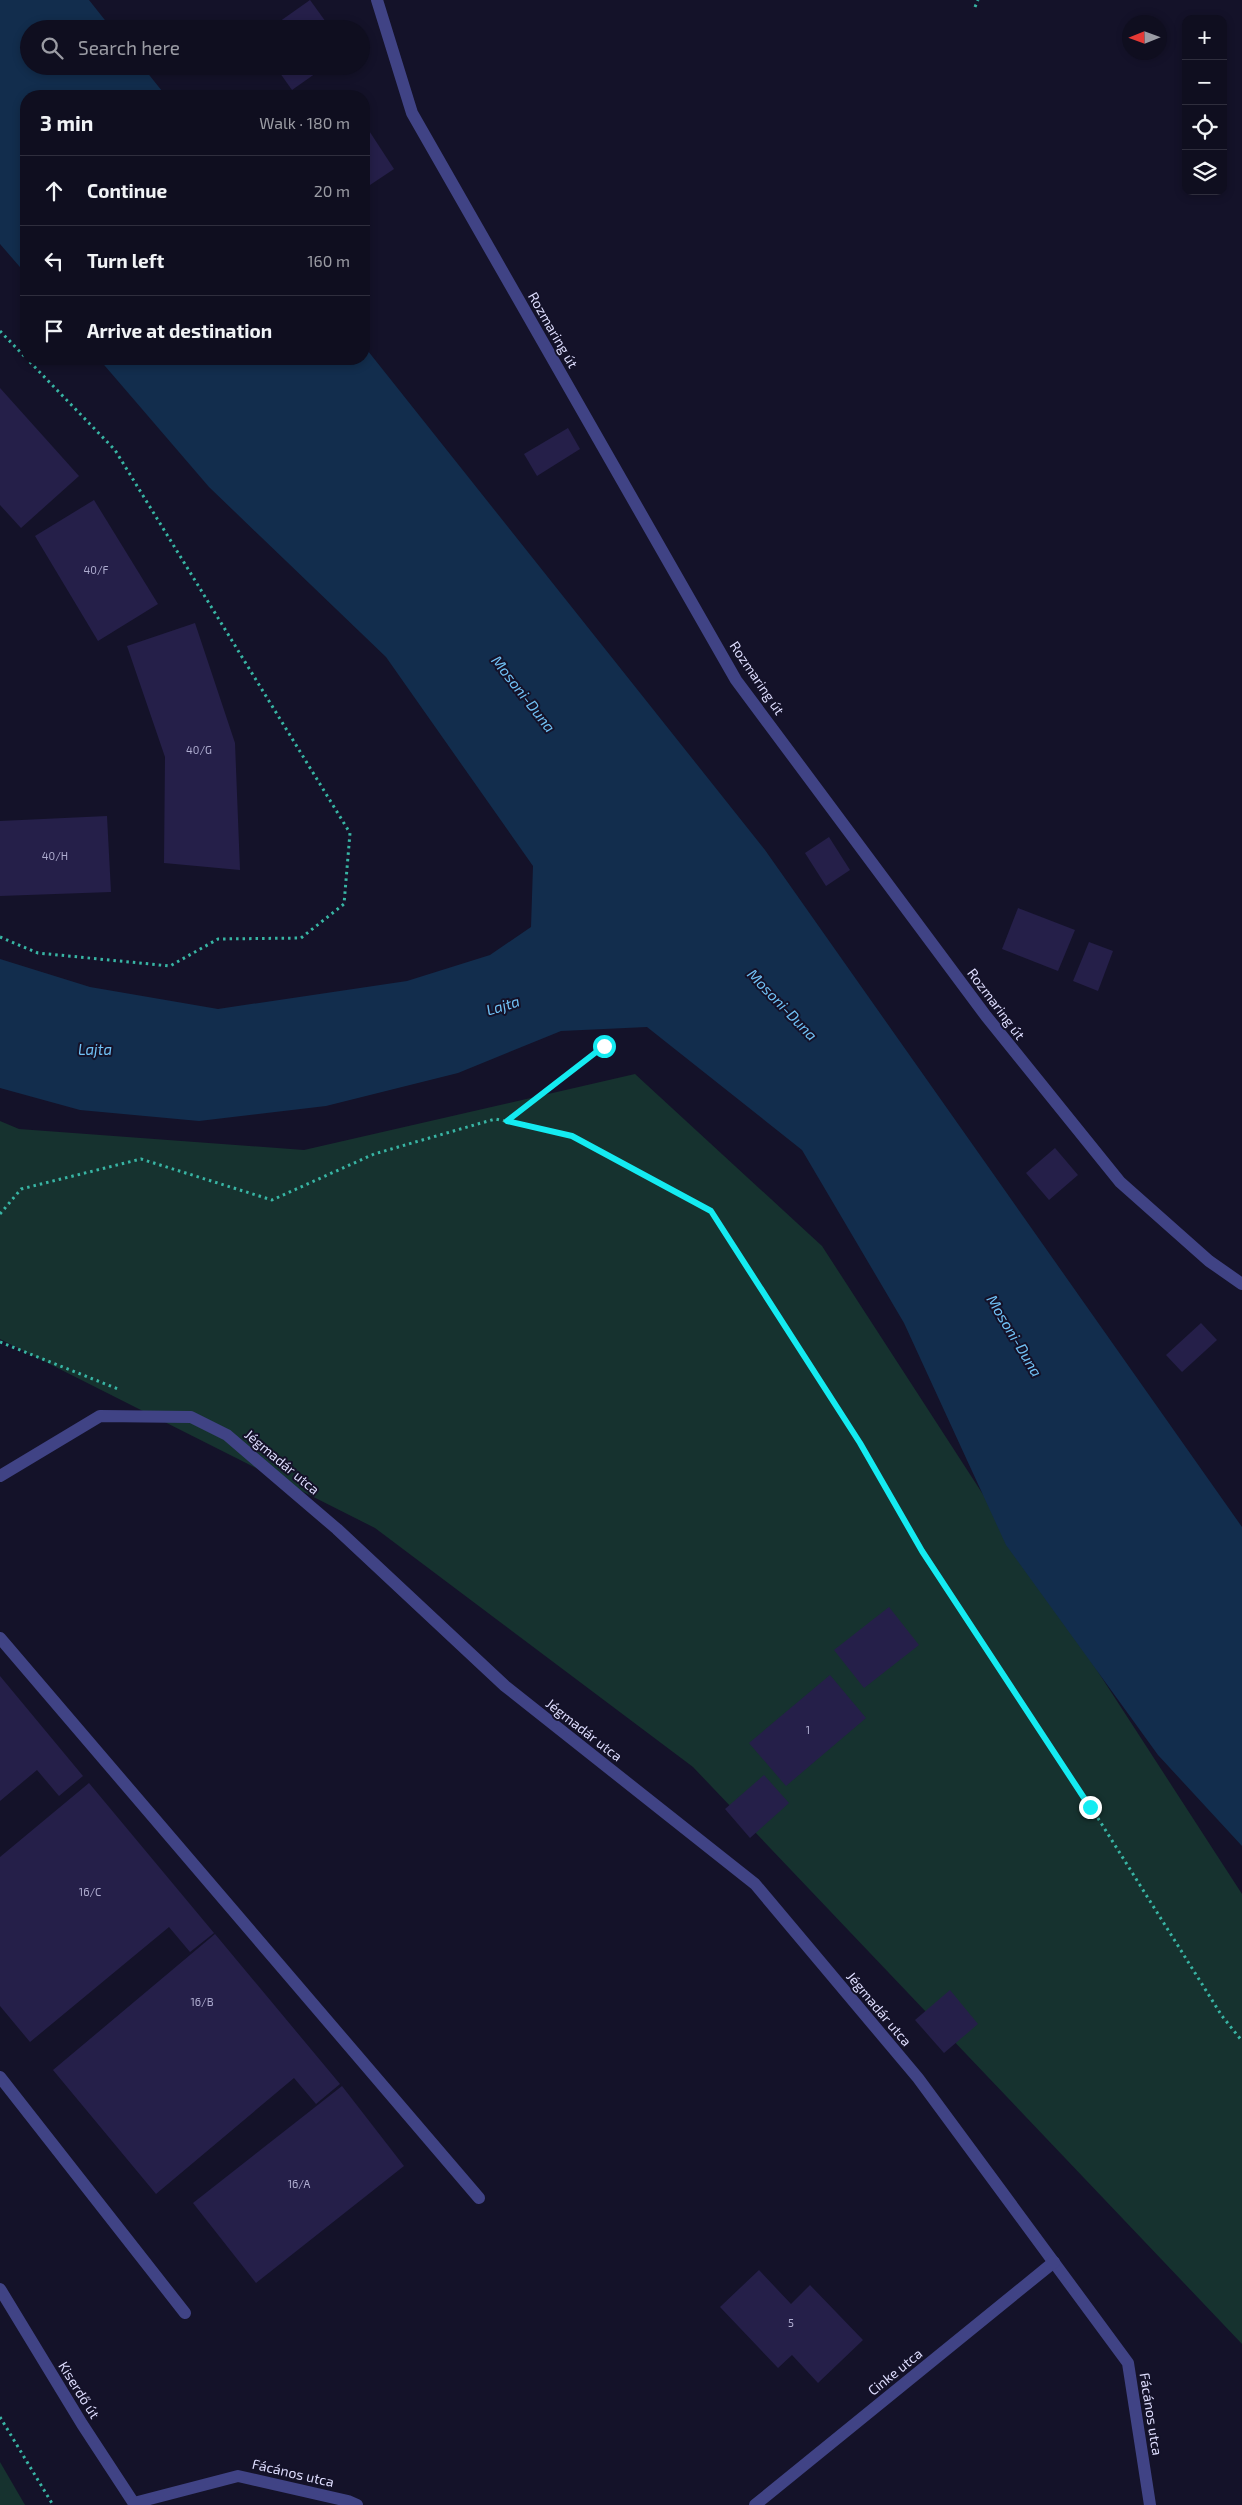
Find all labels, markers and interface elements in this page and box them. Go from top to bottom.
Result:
north arrow [1122,15,1167,60]
map controls [1182,15,1227,195]
button: + [1182,15,1227,60]
search box [20,20,370,75]
icon: search [38,34,66,62]
text: Search here [78,36,180,59]
button: − [1182,60,1227,105]
button: locate [1182,105,1227,150]
text: 3 min [40,110,93,135]
text: Walk · 180 m [259,113,350,132]
button: layers [1182,150,1227,195]
icon: ahead [40,177,68,205]
text: Continue [87,179,167,202]
text: 20 m [314,181,350,200]
icon: left [40,247,68,275]
text: Turn left [87,249,164,272]
text: 160 m [307,251,350,270]
street label: Rozmaring út [525,289,582,371]
icon: arrive [40,317,68,345]
text: Arrive at destination [87,319,272,342]
house number: 40/F [83,563,109,576]
street label: Rozmaring út [727,638,788,718]
water label: Mosoni-Duna [488,651,559,735]
house number: 40/G [186,743,212,756]
house number: 40/H [42,849,68,862]
water label: Mosoni-Duna [744,965,821,1044]
street label: Rozmaring út [964,965,1029,1043]
water label: Lajta [484,991,522,1020]
route start [593,1035,616,1058]
water label: Lajta [78,1040,112,1059]
water label: Mosoni-Duna [983,1291,1046,1380]
street label: Jégmadár utca [242,1426,323,1498]
street label: Jégmadár utca [543,1695,626,1765]
house number: 1 [806,1723,810,1736]
route end [1079,1796,1102,1819]
house number: 16/C [79,1885,101,1898]
street label: Jégmadár utca [843,1968,915,2049]
house number: 16/B [190,1995,214,2008]
house number: 16/A [288,2177,310,2190]
house number: 5 [788,2316,794,2329]
street label: Cinke utca [864,2345,925,2399]
street label: Kiserdő út [55,2358,104,2421]
street label: Fácános utca [1137,2371,1166,2457]
street label: Fácános utca [250,2455,336,2490]

